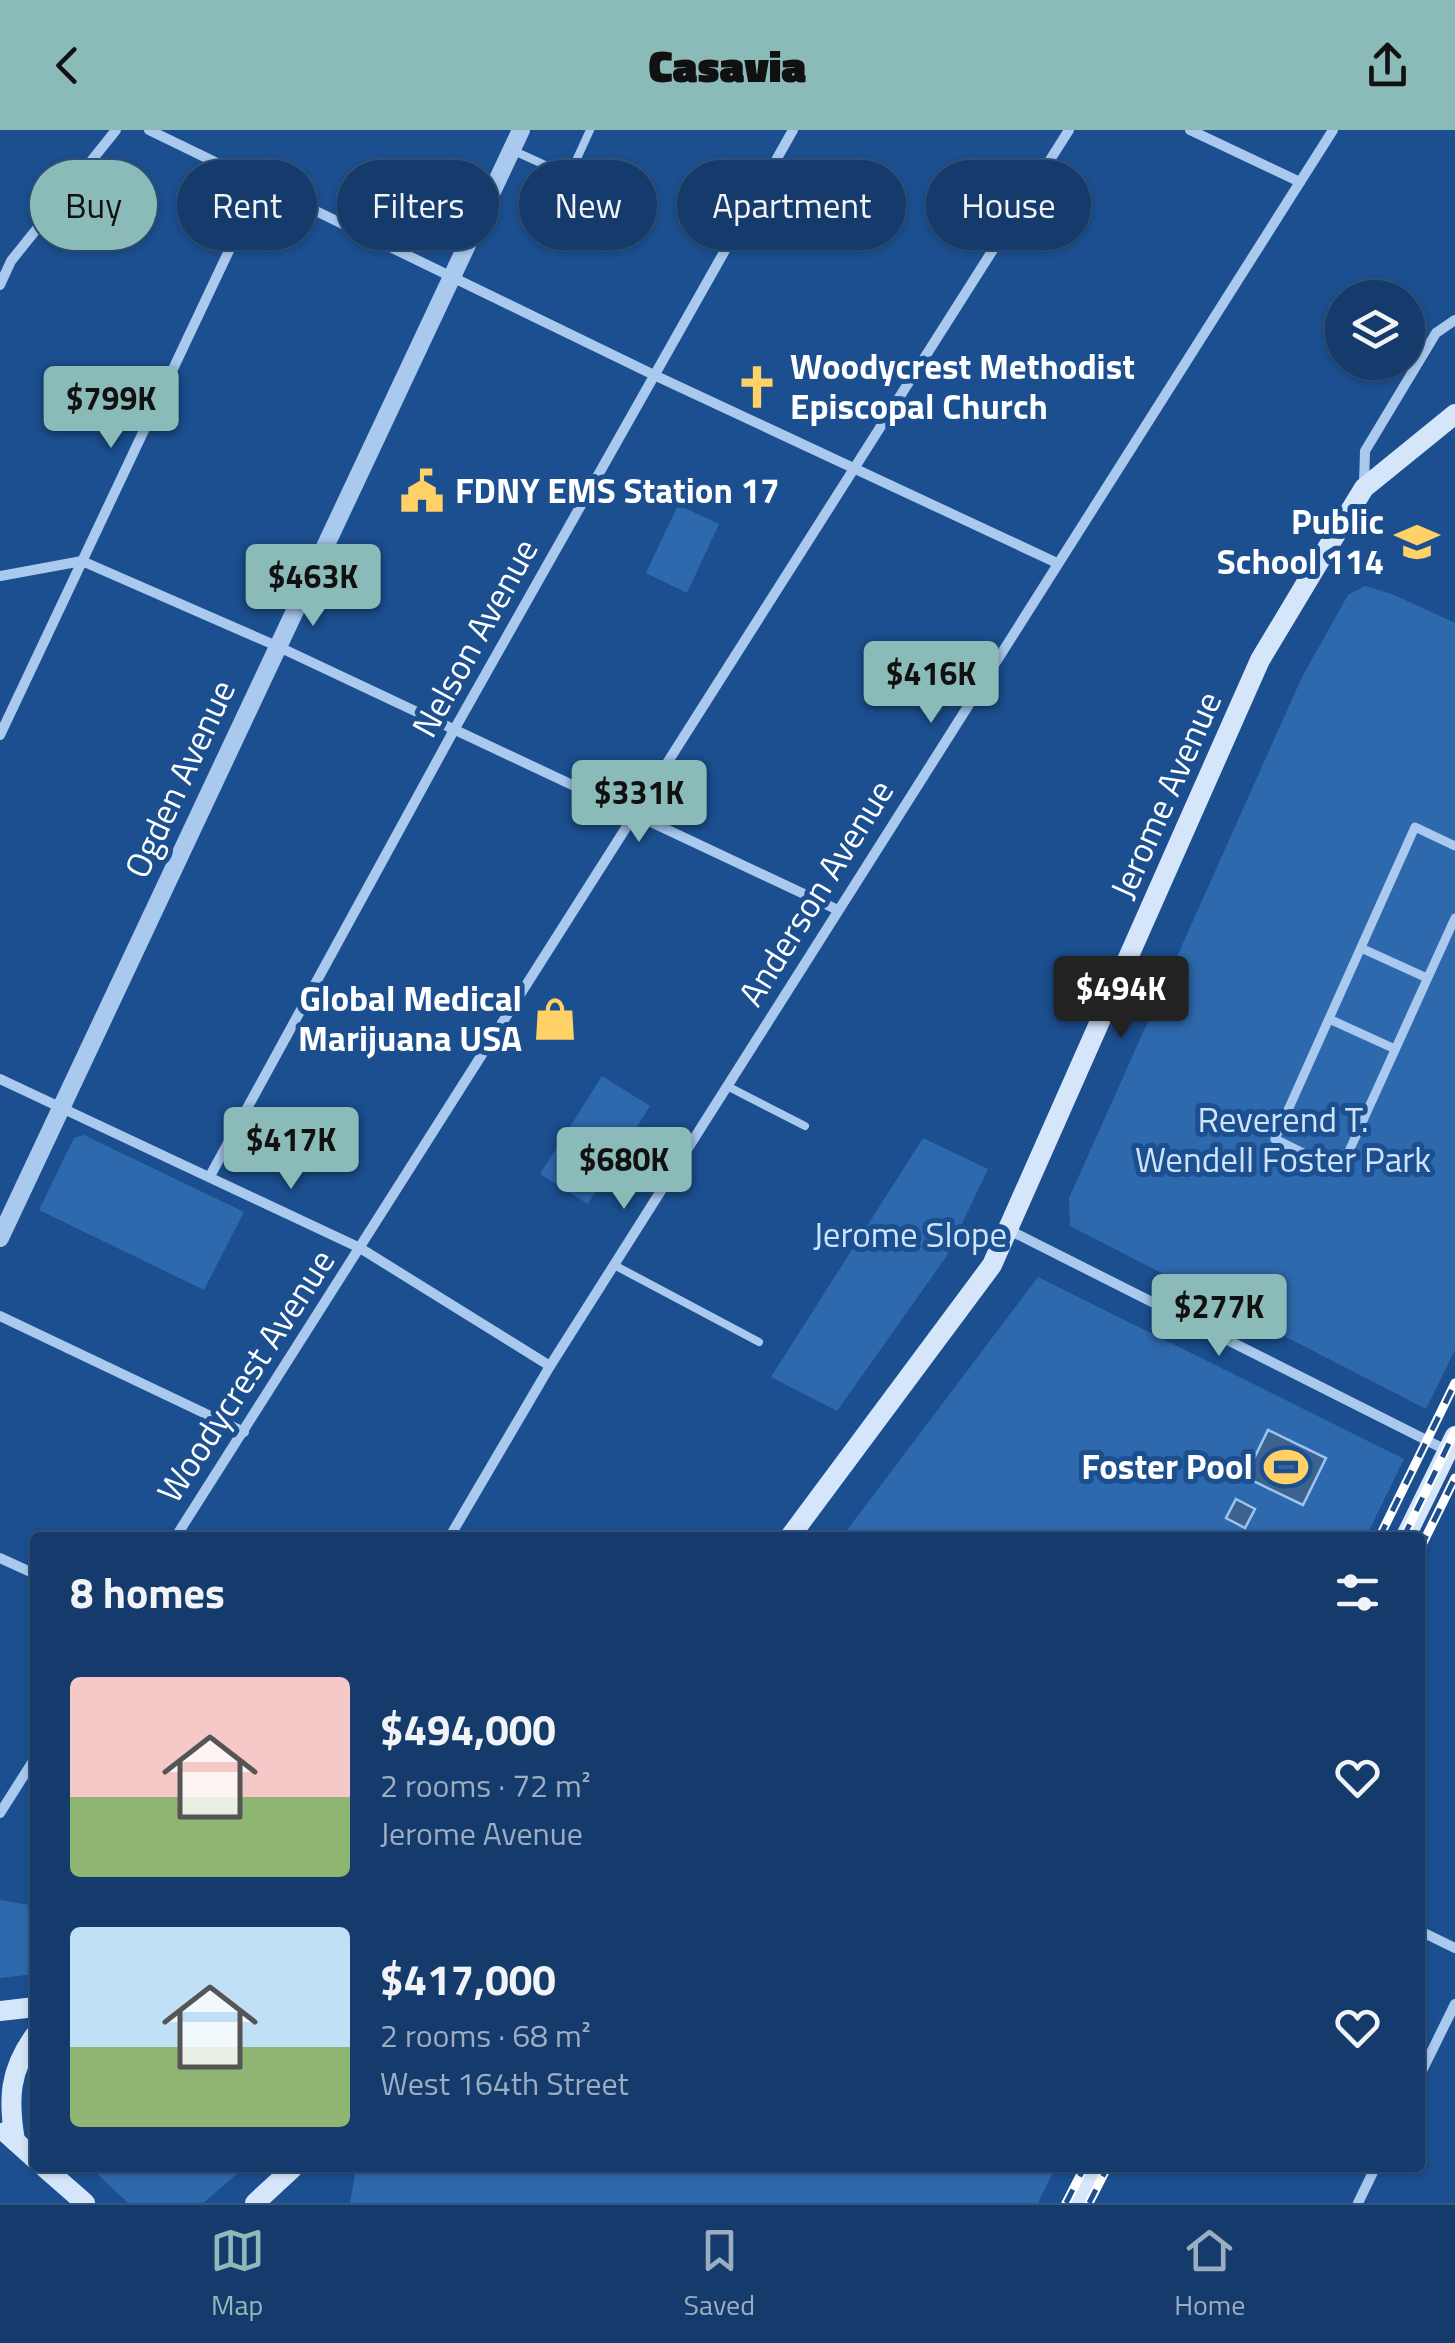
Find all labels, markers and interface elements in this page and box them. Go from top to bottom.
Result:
text: Casavia [649,31,806,99]
icon: back [40,38,95,93]
icon: share [1360,38,1415,93]
chip: Buy [30,160,157,250]
chip: Rent [177,160,317,250]
chip: Filters [337,160,499,250]
chip: New [519,160,657,250]
chip: Apartment [677,160,906,250]
chip: House [926,160,1091,250]
map controls [1325,280,1425,380]
button: layers [1325,280,1425,380]
place label: Woodycrest Methodist Episcopal Church [790,339,1135,433]
church icon: Woodycrest Methodist Episcopal Church [733,363,781,411]
pin: $799K [41,366,181,451]
text: $799K [66,374,156,422]
place label: FDNY EMS Station 17 [455,463,780,517]
public building icon: FDNY EMS Station 17 [398,467,446,515]
place label: Public School 114 [1217,494,1384,588]
school or university icon: Public School 114 [1393,518,1441,566]
street label: Nelson Avenue [397,528,551,747]
pin: $463K [243,544,383,629]
text: $463K [268,552,358,600]
pin: $416K [861,641,1001,726]
text: $416K [886,649,976,697]
street label: Ogden Avenue [110,671,249,887]
street label: Jerome Avenue [1095,682,1235,907]
pin: $331K [569,760,709,845]
text: $331K [594,768,684,816]
street label: Anderson Avenue [724,768,907,1016]
pin: $494K [1051,956,1191,1041]
text: $494K [1076,964,1166,1012]
place label: Global Medical Marijuana USA [298,971,522,1065]
shop icon: Global Medical Marijuana USA [531,995,579,1043]
park label: Reverend T. Wendell Foster Park [1135,1092,1431,1186]
pin: $417K [221,1107,361,1192]
text: $417K [246,1115,336,1163]
pin: $680K [554,1127,694,1212]
text: $680K [579,1135,669,1183]
park label: Jerome Slope [813,1207,1007,1261]
street label: Woodycrest Avenue [143,1238,348,1513]
pin: $277K [1149,1274,1289,1359]
text: $277K [1174,1282,1264,1330]
place label: Foster Pool [1081,1439,1253,1493]
sports icon: Foster Pool [1262,1443,1310,1491]
text: 8 homes [70,1560,225,1624]
icon: filters [1330,1565,1385,1620]
text: $494,000 [380,1697,556,1761]
icon: home [150,1717,270,1837]
icon: heart [1330,1750,1385,1805]
text: 2 rooms · 72 m² [380,1761,591,1809]
text: Jerome Avenue [380,1809,583,1857]
text: $417,000 [380,1947,556,2011]
icon: home [150,1967,270,2087]
icon: heart [1330,2000,1385,2055]
text: 2 rooms · 68 m² [380,2011,591,2059]
text: West 164th Street [380,2059,629,2107]
tab: Map [210,2223,265,2326]
tab: Saved [684,2223,755,2326]
tab: Home [1174,2223,1245,2326]

